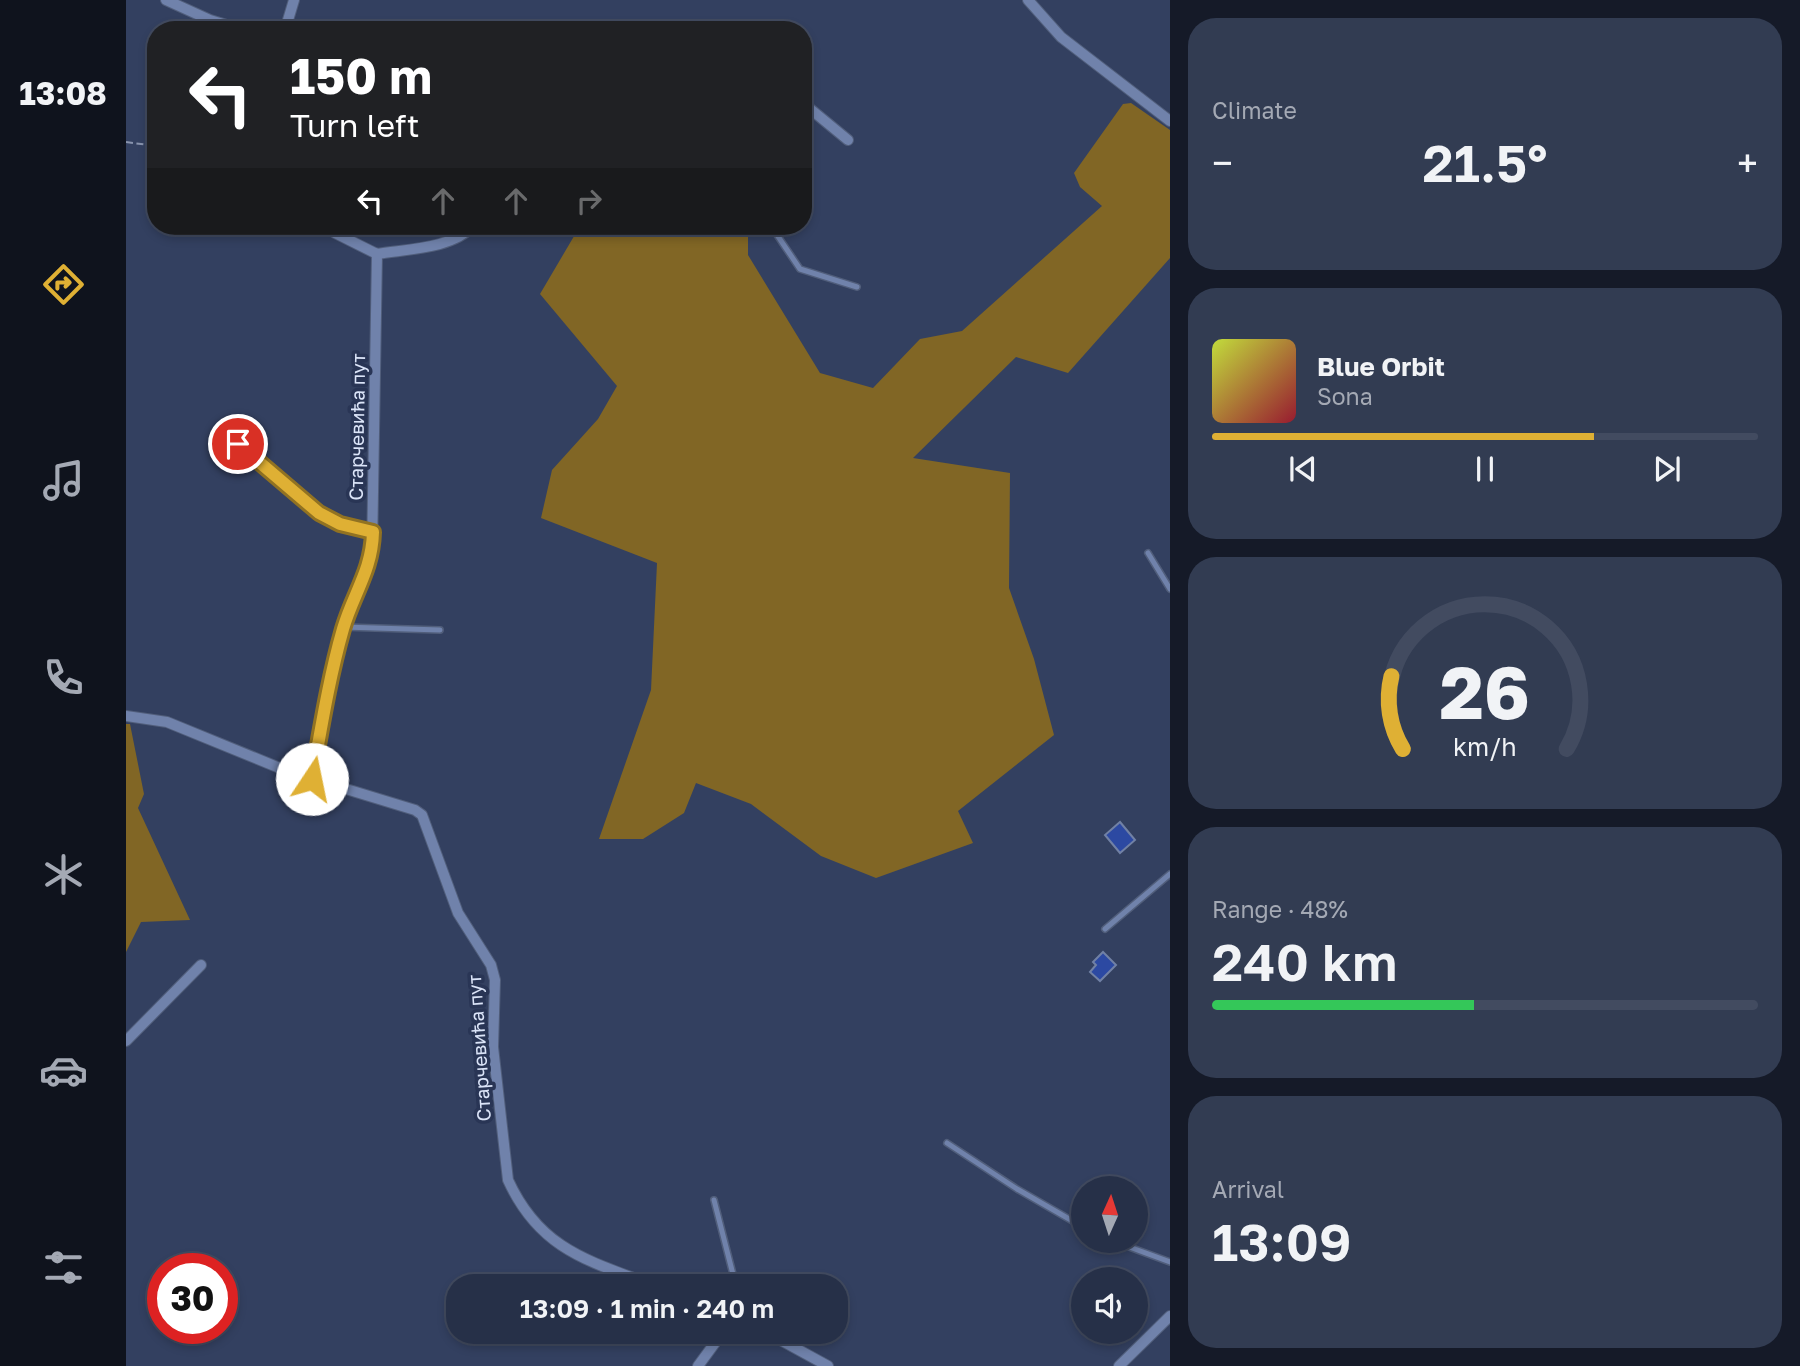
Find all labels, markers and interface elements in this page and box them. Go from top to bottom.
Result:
text: 150 m [290,46,432,105]
icon: left [175,49,266,140]
text: 13:08 [19,74,107,112]
text: Climate [1212,96,1297,124]
text: Turn left [290,106,419,144]
text: 21.5° [1423,131,1547,193]
text: − [1212,140,1233,185]
text: + [1737,140,1758,185]
icon: left [351,182,389,220]
icon: ahead [424,182,462,220]
icon: ahead [497,182,535,220]
icon: right [570,182,608,220]
icon: directions [39,260,88,309]
text: Blue Orbit [1317,351,1445,382]
street label: Старчевића пут [344,353,369,501]
text: Sona [1317,382,1373,410]
pin [208,414,268,474]
icon: arrive [219,425,257,463]
icon: previous [1284,450,1322,488]
icon: pause [1466,450,1504,488]
icon: next [1648,450,1686,488]
icon: music [39,456,88,505]
text: 26 [1440,648,1530,735]
icon: phone [39,653,88,702]
text: km/h [1453,731,1517,762]
position arrow [275,742,349,816]
icon: climate [39,850,88,899]
text: Range · 48% [1212,895,1348,923]
text: 240 km [1212,930,1397,992]
street label: Старчевића пут [462,974,495,1122]
icon: car [39,1046,88,1095]
text: Arrival [1212,1175,1284,1203]
north arrow [1071,1176,1148,1253]
map controls [1071,1176,1148,1344]
text: 13:09 [1212,1210,1351,1272]
icon: filters [39,1243,88,1292]
speed limit sign: 30 [147,1253,238,1344]
button: sound [1071,1267,1148,1344]
text: 13:09 · 1 min · 240 m [520,1293,774,1324]

